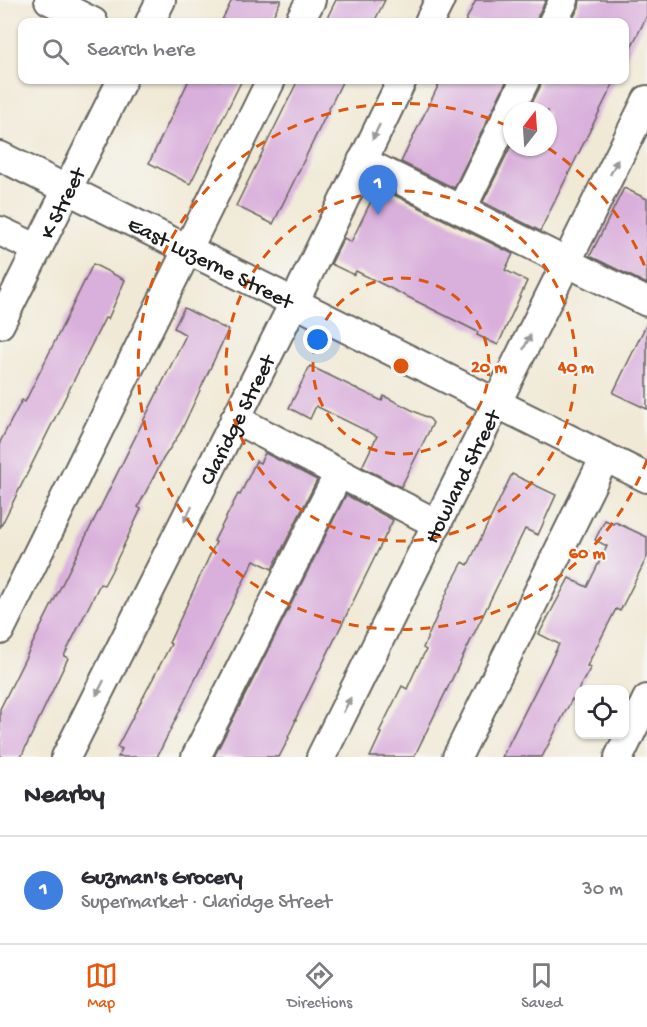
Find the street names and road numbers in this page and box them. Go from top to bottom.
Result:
street label: K Street [36,163,94,244]
street label: East Luzerne Street [123,213,298,318]
street label: Claridge Street [196,350,284,490]
street label: Howland Street [420,405,509,548]

